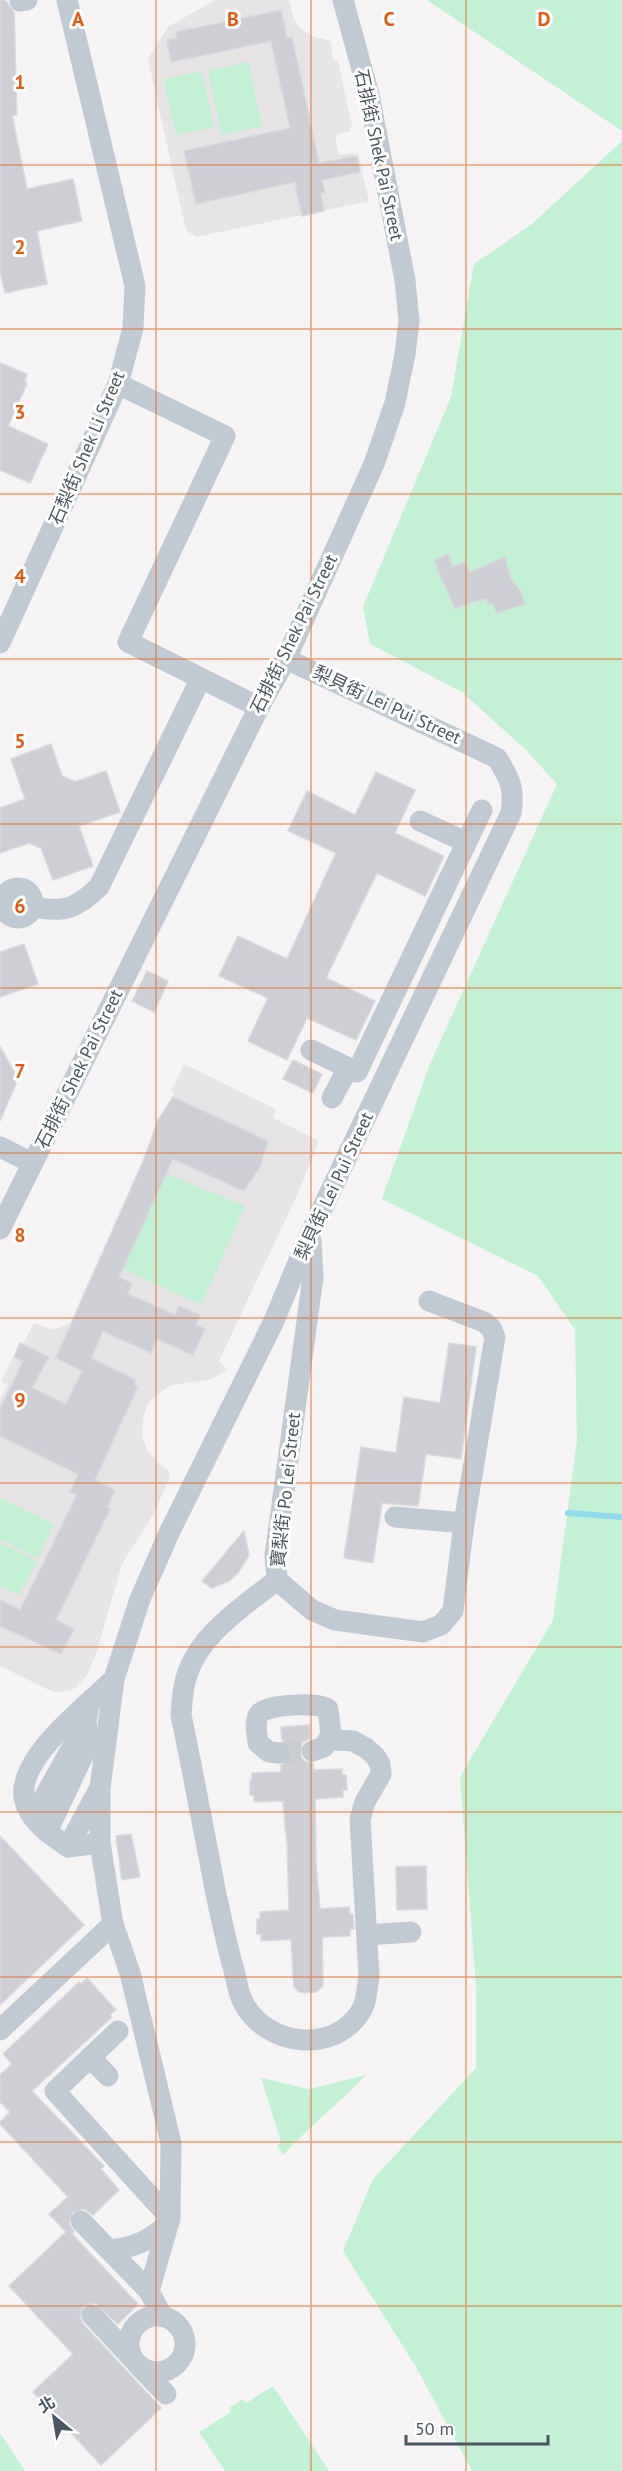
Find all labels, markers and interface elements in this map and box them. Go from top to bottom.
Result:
text: A [72,6,85,32]
text: B [227,6,239,32]
text: C [383,6,395,32]
text: D [538,6,551,32]
street label: 石排街 Shek Pai Street [350,67,409,242]
text: 1 [14,69,26,95]
text: 2 [14,234,26,260]
street label: 石梨街 Shek Li Street [44,367,129,528]
text: 3 [14,399,26,425]
street label: 石排街 Shek Pai Street [245,550,342,717]
text: 4 [14,563,26,589]
street label: 梨貝街 Lei Pui Street [310,660,465,749]
text: 5 [14,728,26,754]
text: 6 [14,893,26,919]
street label: 石排街 Shek Pai Street [30,985,127,1152]
text: 7 [14,1058,26,1084]
street label: 梨貝街 Lei Pui Street [289,1108,378,1263]
text: 8 [14,1222,26,1248]
text: 9 [14,1387,26,1413]
street label: 寶梨街 Po Lei Street [266,1411,305,1569]
north arrow [24,2387,84,2447]
text: 北 [35,2391,58,2417]
scale bar [406,2408,548,2446]
text: 50 m [415,2417,454,2440]

